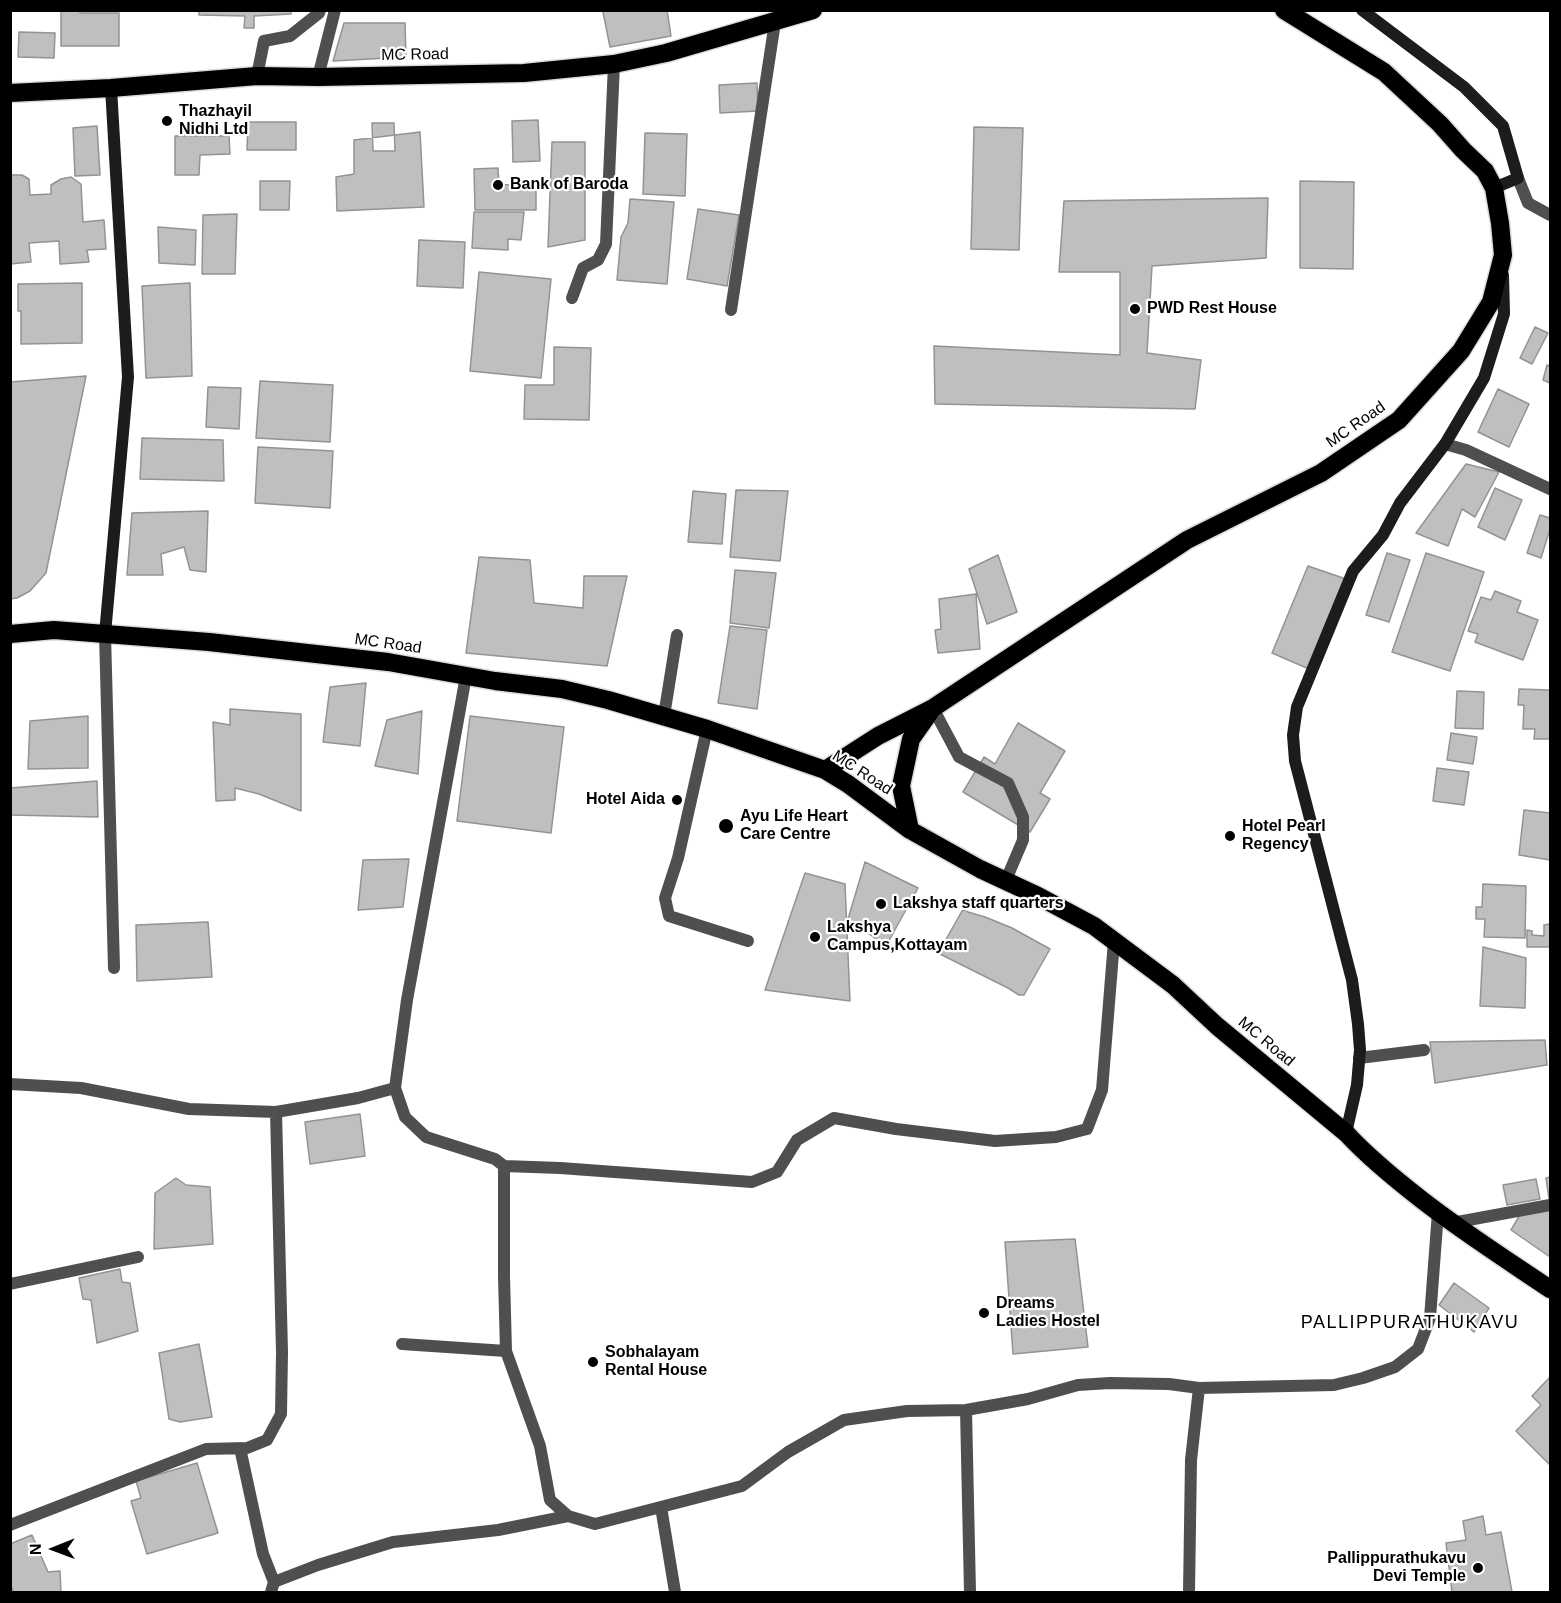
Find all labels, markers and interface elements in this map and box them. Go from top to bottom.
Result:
street label: MC Road [381,45,449,65]
place label: Thazhayil Nidhi Ltd [179,102,252,140]
marker: Thazhayil Nidhi Ltd [160,114,174,128]
place label: Bank of Baroda [510,175,628,195]
marker: Bank of Baroda [491,178,505,192]
place label: PWD Rest House [1147,299,1277,319]
marker: PWD Rest House [1128,302,1142,316]
street label: MC Road [1323,398,1389,452]
street label: MC Road [353,630,423,658]
street label: MC Road [828,747,896,799]
place label: Hotel Aida [586,790,665,810]
marker: Hotel Aida [670,793,684,807]
place label: Ayu Life Heart Care Centre [740,807,848,845]
marker: Ayu Life Heart Care Centre [717,817,735,835]
place label: Hotel Pearl Regency [1242,817,1326,855]
marker: Hotel Pearl Regency [1223,829,1237,843]
place label: Lakshya staff quarters [893,894,1064,914]
marker: Lakshya staff quarters [874,897,888,911]
place label: Lakshya Campus,Kottayam [827,918,967,956]
marker: Lakshya Campus,Kottayam [808,930,822,944]
street label: MC Road [1234,1013,1298,1071]
place label: Dreams Ladies Hostel [996,1294,1100,1332]
marker: Dreams Ladies Hostel [977,1306,991,1320]
district label: PALLIPPURATHUKAVU [1301,1312,1519,1334]
place label: Sobhalayam Rental House [605,1343,707,1381]
marker: Sobhalayam Rental House [586,1355,600,1369]
north arrow [24,1519,84,1579]
text: N [27,1543,44,1555]
place label: Pallippurathukavu Devi Temple [1327,1549,1466,1587]
marker: Pallippurathukavu Devi Temple [1471,1561,1485,1575]

